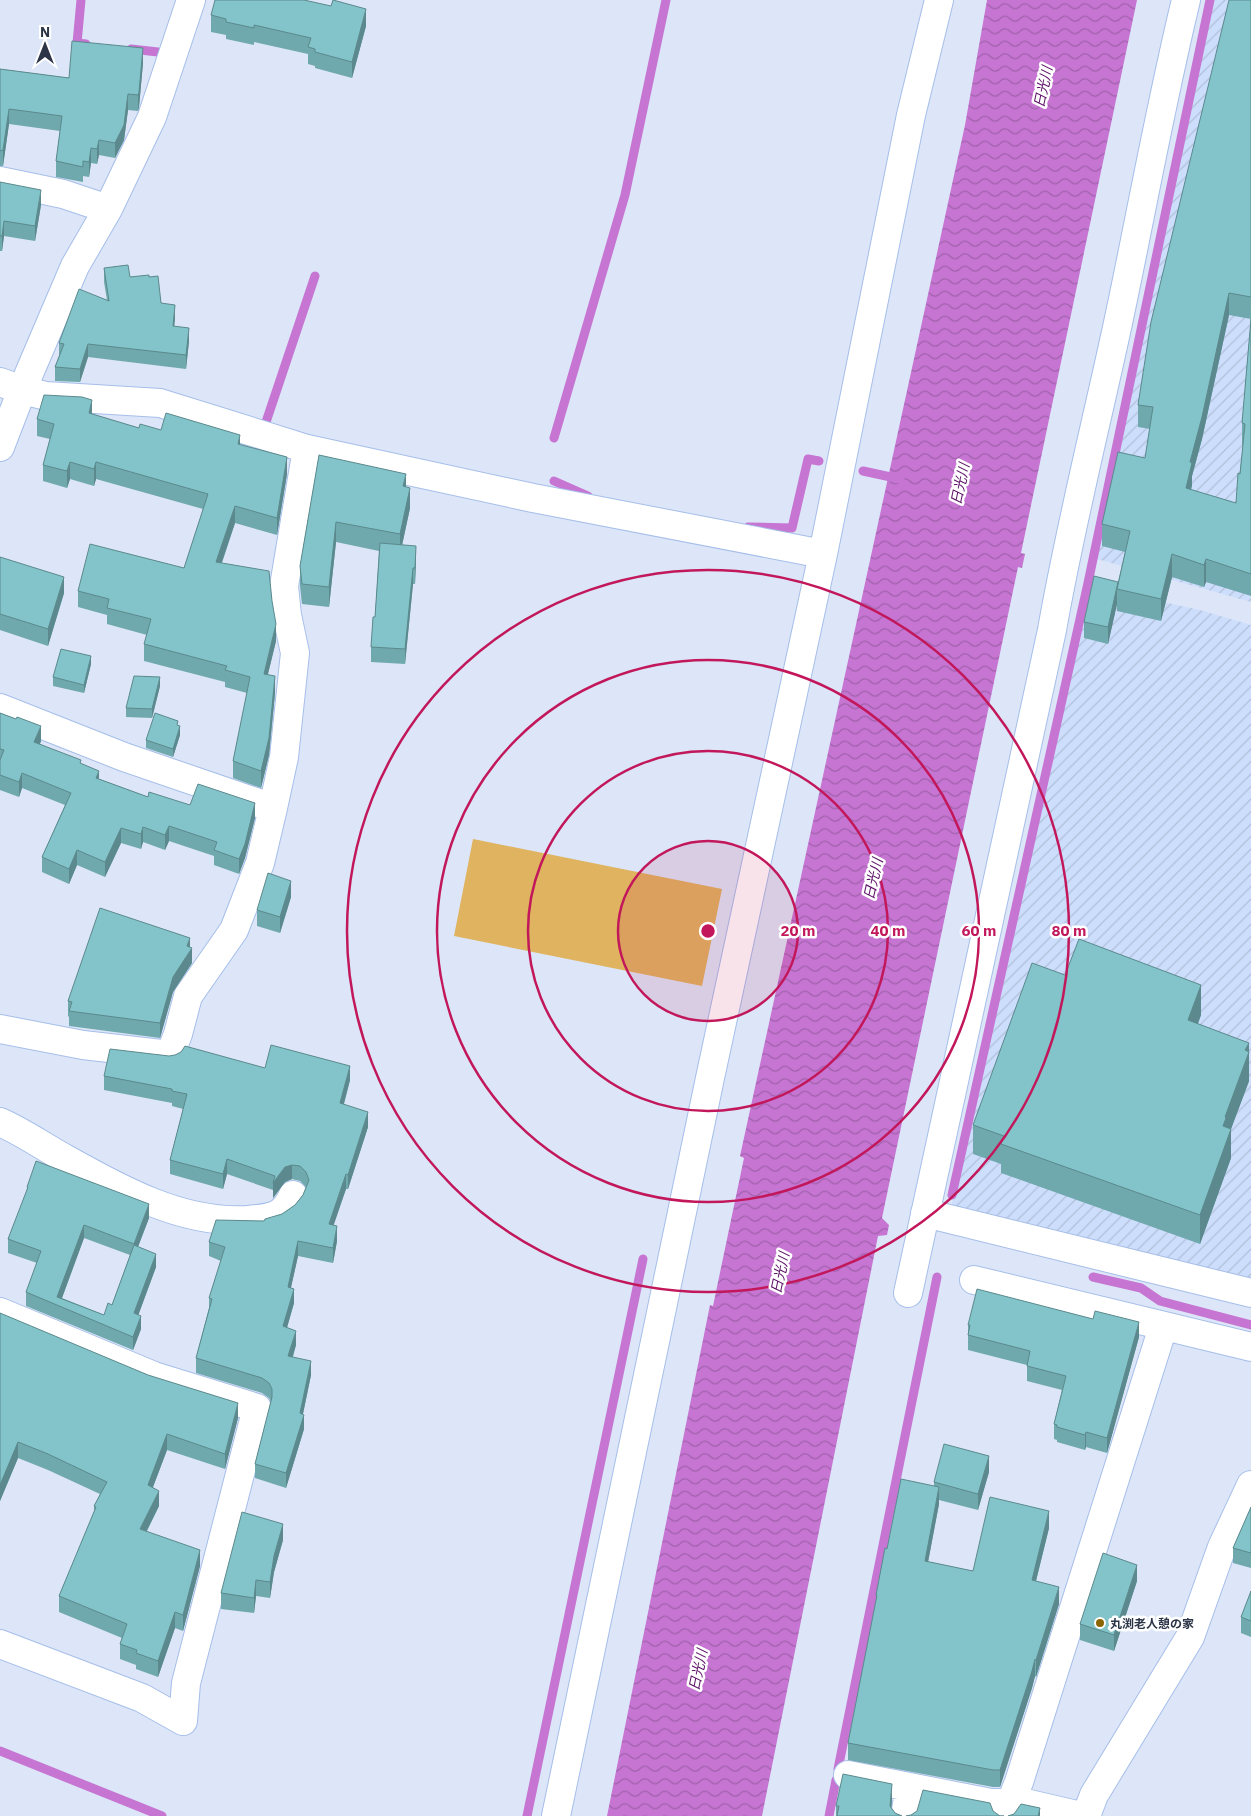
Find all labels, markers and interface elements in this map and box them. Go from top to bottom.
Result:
north arrow [20,20,70,70]
text: N [40,23,50,41]
water label: 日光川 [1030,63,1057,109]
water label: 日光川 [947,460,974,506]
water label: 日光川 [860,855,887,901]
text: 20 m [781,921,815,940]
text: 40 m [871,921,905,940]
text: 60 m [962,921,996,940]
text: 80 m [1052,921,1086,940]
centre of rings [699,922,717,940]
water label: 日光川 [767,1249,794,1295]
place label: 丸渕老人憩の家 [1110,1616,1194,1631]
marker: 丸渕老人憩の家 [1094,1617,1106,1629]
water label: 日光川 [685,1646,712,1692]

